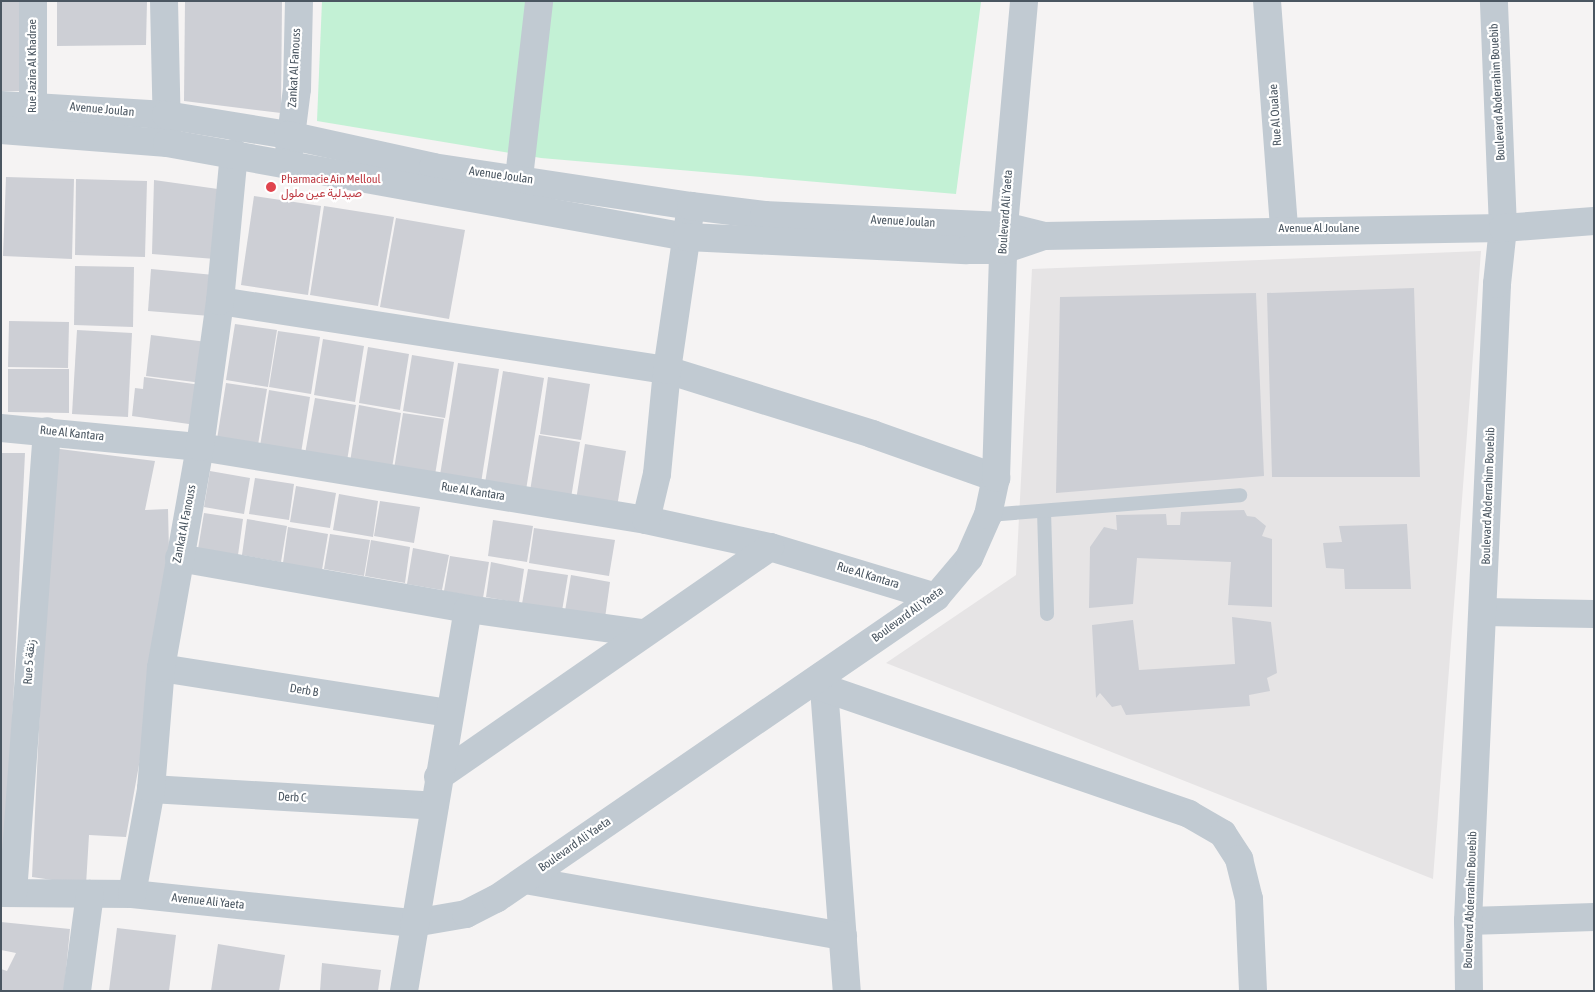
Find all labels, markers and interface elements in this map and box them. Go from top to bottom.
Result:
street label: Rue Jazira Al Khadrae [26,19,40,113]
street label: Boulevard Abderrahim Bouebib [1487,23,1509,161]
street label: Zankat Al Fanouss [286,28,304,108]
street label: Rue Al Oualae [1267,83,1285,147]
street label: Avenue Joulan [69,100,135,120]
street label: Avenue Joulan [468,164,534,188]
street label: Boulevard Ali Yaeta [996,169,1016,255]
place label: Pharmacie Ain Melloul صيدلية عين ملول [281,173,381,201]
marker: Pharmacie Ain Melloul صيدلية عين ملول [265,181,277,193]
street label: Avenue Joulan [870,213,936,231]
street label: Avenue Al Joulane [1279,222,1359,236]
street label: Rue Al Kantara [39,423,105,445]
street label: Boulevard Abderrahim Bouebib [1479,427,1499,565]
street label: Rue Al Kantara [440,480,506,504]
street label: Zankat Al Fanouss [170,484,200,564]
street label: Rue Al Kantara [835,560,901,592]
street label: Boulevard Ali Yaeta [869,584,947,646]
street label: Rue 5 زنقة [21,639,39,685]
street label: Derb B [289,682,319,700]
street label: Derb C [277,790,307,806]
street label: Boulevard Ali Yaeta [536,815,614,875]
street label: Boulevard Abderrahim Bouebib [1461,831,1481,969]
street label: Avenue Ali Yaeta [171,891,245,913]

